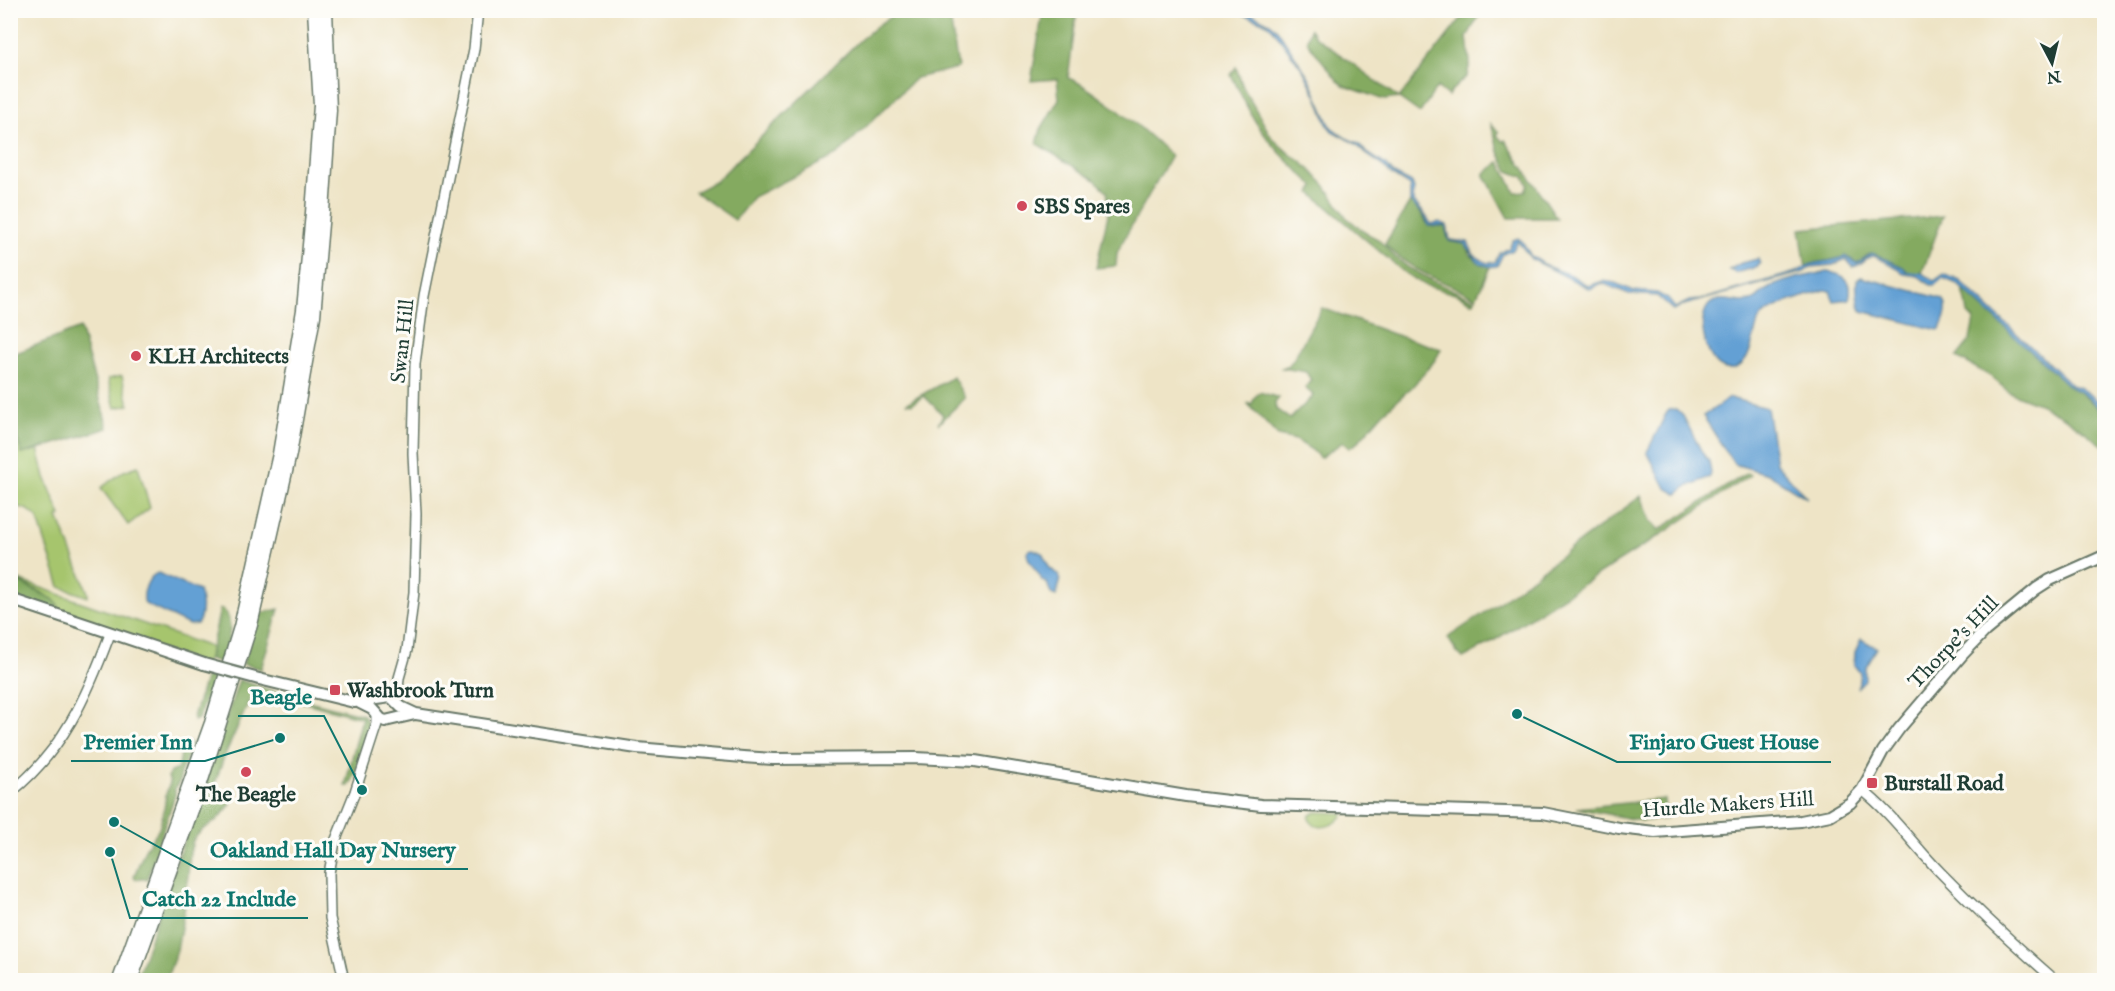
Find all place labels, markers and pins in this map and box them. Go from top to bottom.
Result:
place label: SBS Spares [1034,194,1130,221]
marker: SBS Spares [1015,199,1029,213]
place label: KLH Architects [148,344,289,371]
marker: KLH Architects [129,349,143,363]
callout: Beagle [238,676,324,716]
place label: Washbrook Turn [346,678,494,705]
marker: Washbrook Turn [328,683,342,697]
callout: Premier Inn [71,721,205,761]
callout: Finjaro Guest House [1617,722,1831,762]
marker: The Beagle [239,765,253,779]
place label: Burstall Road [1884,771,2005,798]
marker: Burstall Road [1865,776,1879,790]
place label: The Beagle [195,782,296,809]
callout: Oakland Hall Day Nursery [198,829,468,869]
callout: Catch 22 Include [130,878,308,918]

